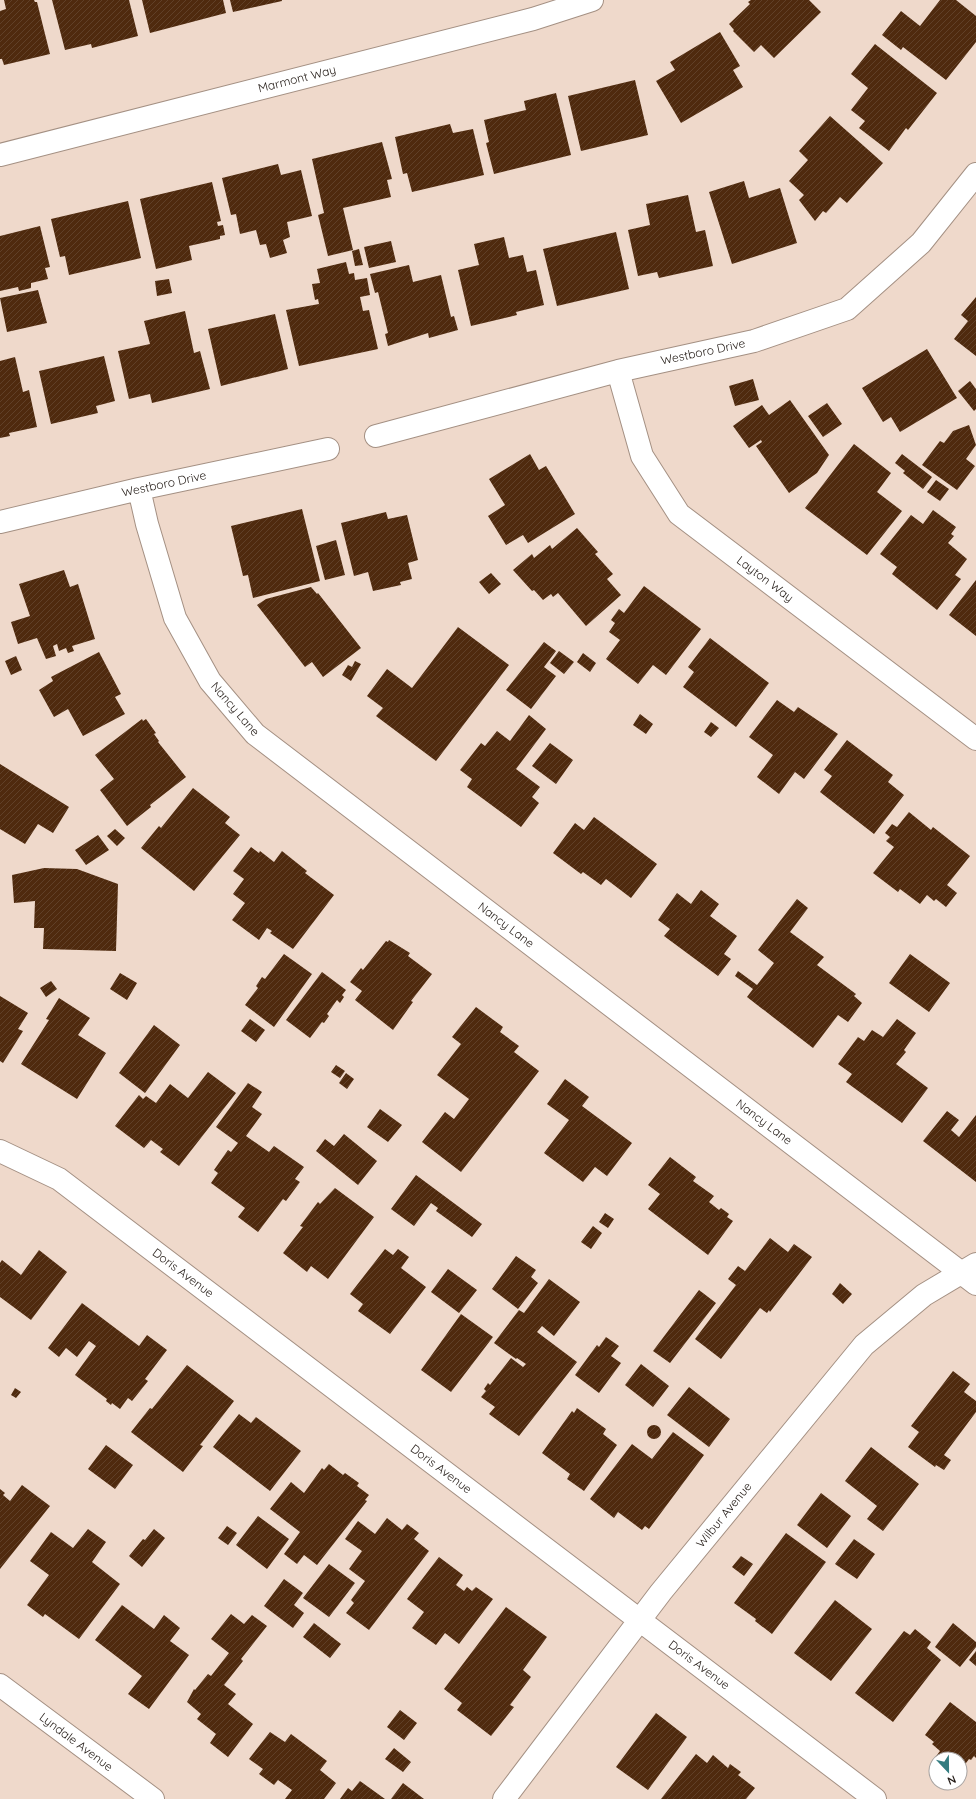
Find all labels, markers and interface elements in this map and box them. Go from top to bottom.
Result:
street label: Marmont Way [256,62,337,95]
street label: Westboro Drive [659,335,747,368]
street label: Westboro Drive [120,467,208,500]
street label: Layton Way [734,552,797,605]
street label: Nancy Lane [208,679,263,739]
street label: Nancy Lane [475,899,538,951]
street label: Nancy Lane [733,1096,796,1148]
street label: Doris Avenue [150,1245,217,1301]
street label: Doris Avenue [408,1441,475,1497]
street label: Wilbur Avenue [693,1479,755,1550]
street label: Doris Avenue [666,1637,733,1693]
street label: Lyndale Avenue [37,1709,116,1774]
north arrow [928,1751,968,1791]
text: N [945,1772,958,1788]

